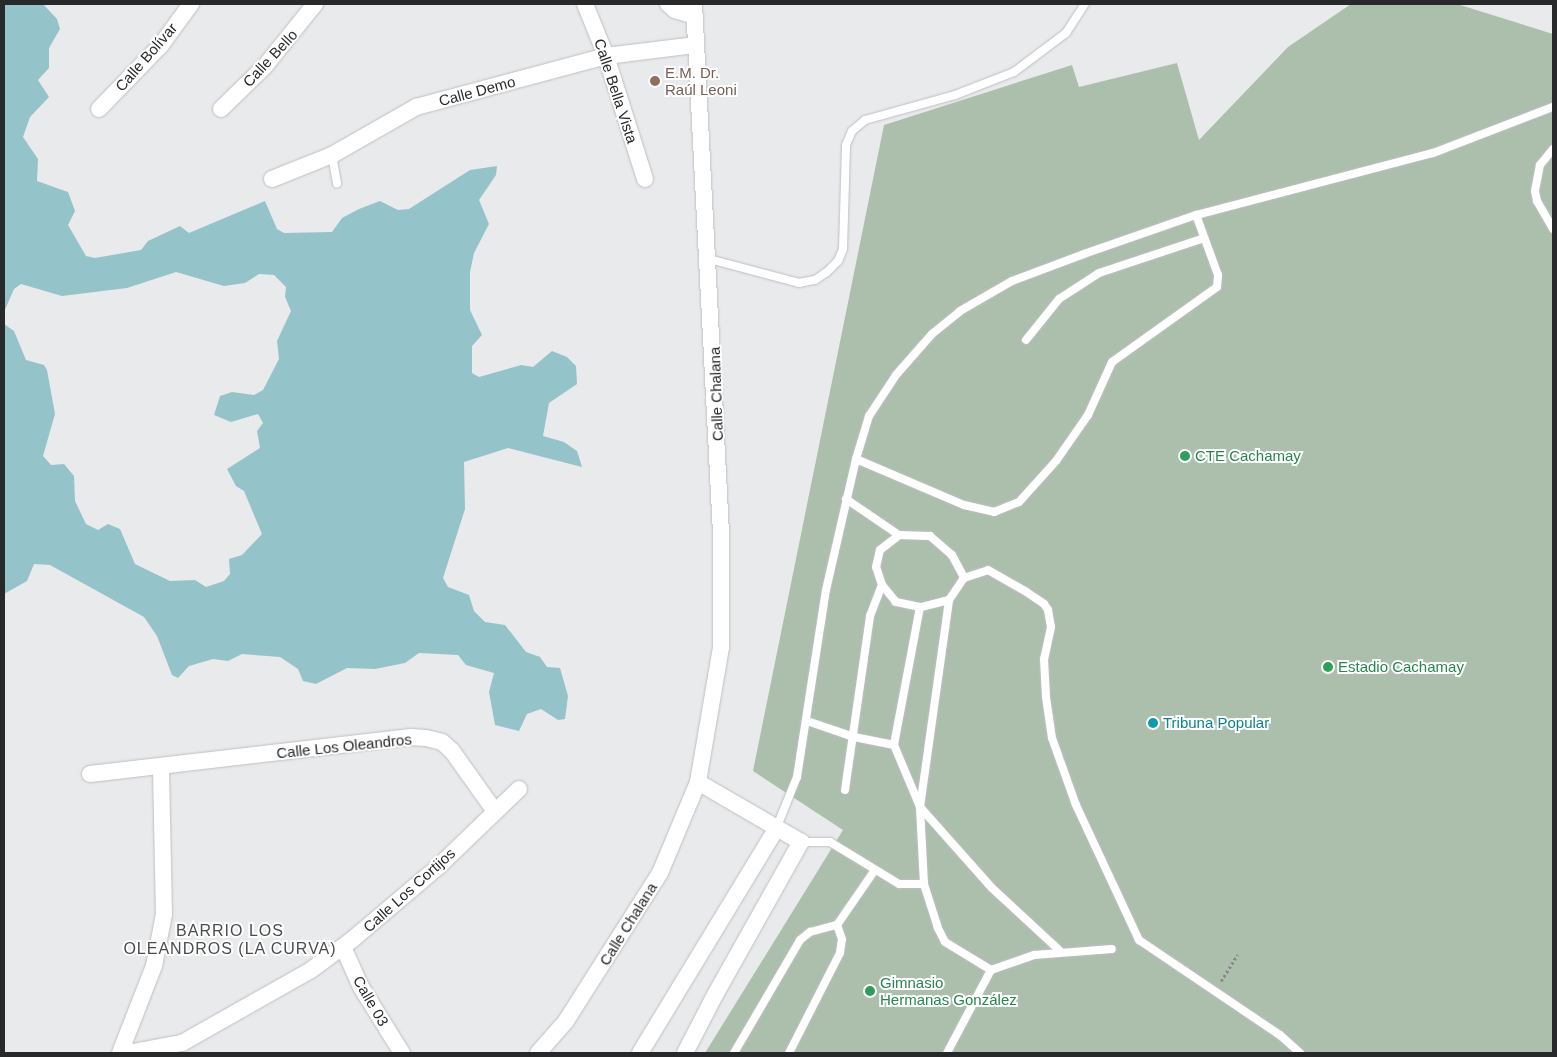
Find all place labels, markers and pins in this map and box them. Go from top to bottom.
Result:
place label: E.M. Dr. Raúl Leoni [665,63,737,98]
marker: E.M. Dr. Raúl Leoni [649,75,661,87]
place label: CTE Cachamay [1195,447,1301,465]
marker: CTE Cachamay [1179,450,1191,462]
place label: Estadio Cachamay [1338,658,1464,676]
marker: Estadio Cachamay [1322,661,1334,673]
place label: Tribuna Popular [1163,714,1269,732]
marker: Tribuna Popular [1147,717,1159,729]
place label: Gimnasio Hermanas González [880,973,1017,1008]
marker: Gimnasio Hermanas González [864,985,876,997]

